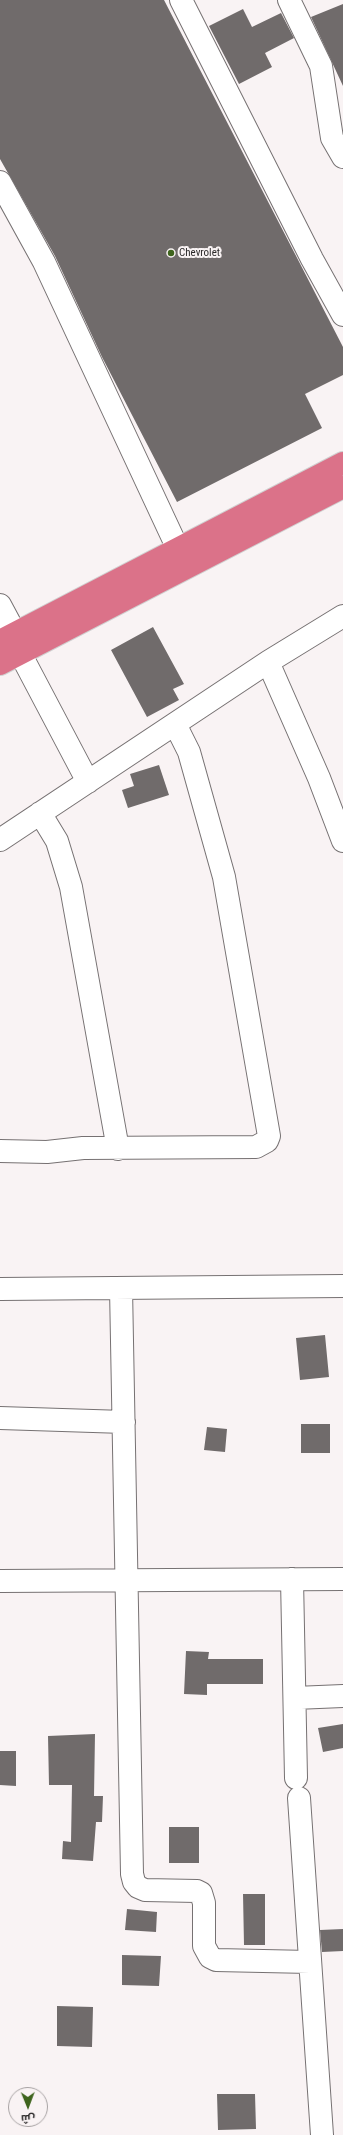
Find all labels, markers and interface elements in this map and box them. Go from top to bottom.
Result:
place label: Chevrolet [179,246,220,260]
marker: Chevrolet [166,248,176,258]
north arrow [8,2087,48,2127]
text: ش [21,2112,35,2125]

